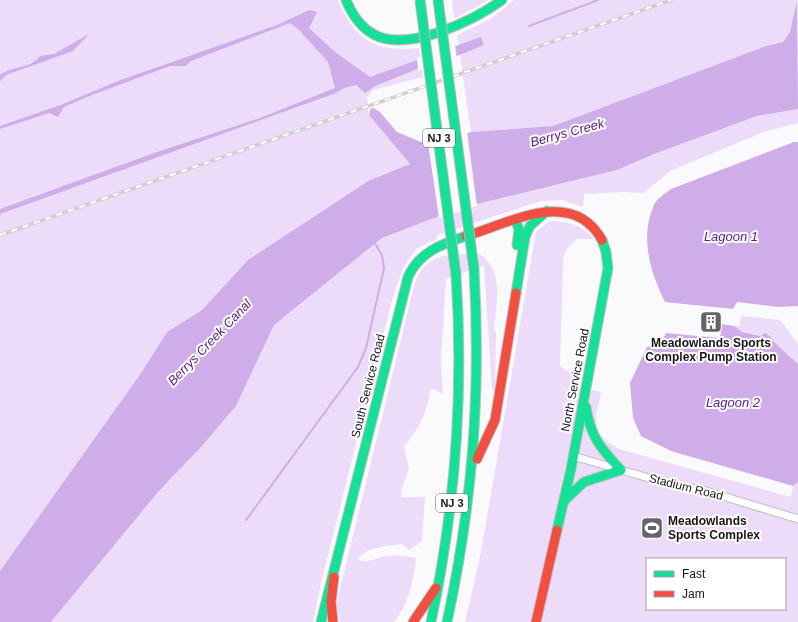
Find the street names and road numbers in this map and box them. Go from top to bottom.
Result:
road number: NJ 3 [423,129,455,147]
street label: North Service Road [558,327,592,433]
street label: South Service Road [348,333,388,439]
street label: Stadium Road [647,471,725,503]
road number: NJ 3 [436,494,468,512]

